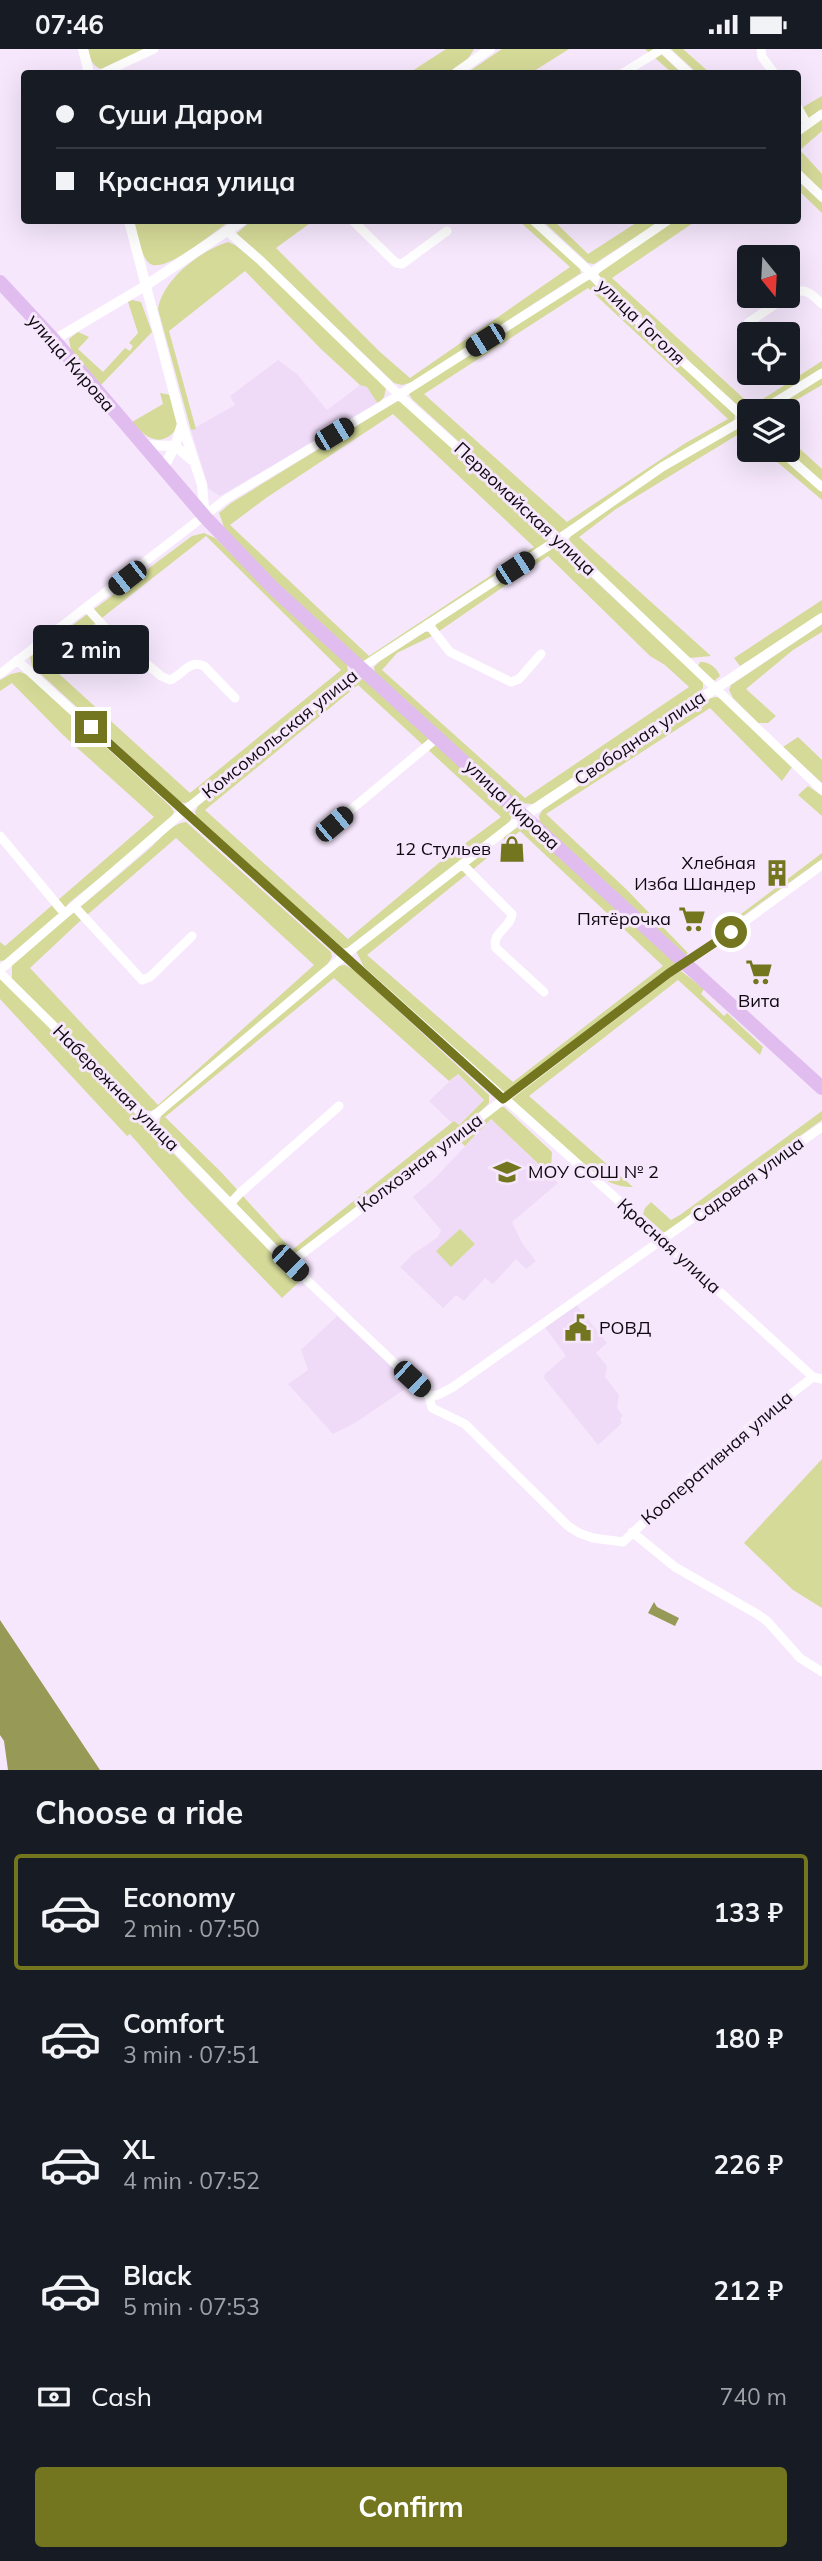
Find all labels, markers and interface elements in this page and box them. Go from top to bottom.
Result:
text: 07:46 [35,8,104,41]
text: Суши Даром [98,98,263,131]
text: Красная улица [98,165,295,198]
north arrow [737,245,800,308]
map controls [737,245,800,462]
street label: улица Гоголя [592,274,690,370]
street label: улица Кирова [23,309,120,416]
car [462,320,509,360]
button: locate [737,322,800,385]
button: layers [737,399,800,462]
car [311,414,358,454]
street label: Первомайская улица [450,437,601,580]
car [492,548,539,588]
car [104,557,151,599]
callout: 2 min [33,625,149,675]
text: 2 min [61,635,121,664]
street label: Комсомольская улица [197,664,362,803]
street label: Свободная улица [570,685,710,790]
route end [75,711,107,743]
street label: улица Кирова [460,755,565,855]
car [312,802,357,846]
shop icon: 12 Стульев [497,834,527,864]
place label: 12 Стульев [395,837,491,860]
place label: Хлебная Изба Шандер [634,851,756,895]
building icon: Хлебная Изба Шандер [762,858,792,888]
supermarket icon: Пятёрочка [677,904,707,934]
place label: Пятёрочка [577,907,671,930]
route start [715,916,747,948]
supermarket icon: Вита [744,957,774,987]
place label: Вита [738,989,780,1012]
street label: Набережная улица [48,1020,184,1156]
street label: Колхозная улица [353,1108,487,1217]
street label: Садовая улица [687,1131,808,1228]
school or university icon: МОУ СОШ № 2 [492,1157,522,1187]
place label: МОУ СОШ № 2 [528,1160,659,1183]
street label: Красная улица [613,1193,726,1298]
car [268,1241,313,1285]
public building icon: РОВД [563,1313,593,1343]
place label: РОВД [599,1316,652,1339]
car [390,1357,435,1401]
street label: Кооперативная улица [636,1386,797,1530]
text: Choose a ride [35,1792,243,1832]
icon: car [39,1881,102,1944]
text: Economy [123,1881,235,1914]
text: 133 ₽ [713,1896,783,1929]
text: 2 min · 07:50 [123,1914,260,1943]
icon: car [39,2007,102,2070]
text: Comfort [123,2007,224,2040]
text: 180 ₽ [713,2022,783,2055]
text: 3 min · 07:51 [123,2040,260,2069]
icon: car [39,2133,102,2196]
text: XL [123,2133,155,2166]
text: 226 ₽ [713,2148,783,2181]
text: 4 min · 07:52 [123,2166,260,2195]
icon: car [39,2259,102,2322]
text: Black [123,2259,191,2292]
text: 212 ₽ [713,2274,783,2307]
text: 5 min · 07:53 [123,2292,260,2321]
icon: cash [35,2378,73,2416]
text: Cash [91,2380,152,2413]
text: 740 m [719,2382,787,2411]
button: Confirm [35,2467,787,2547]

